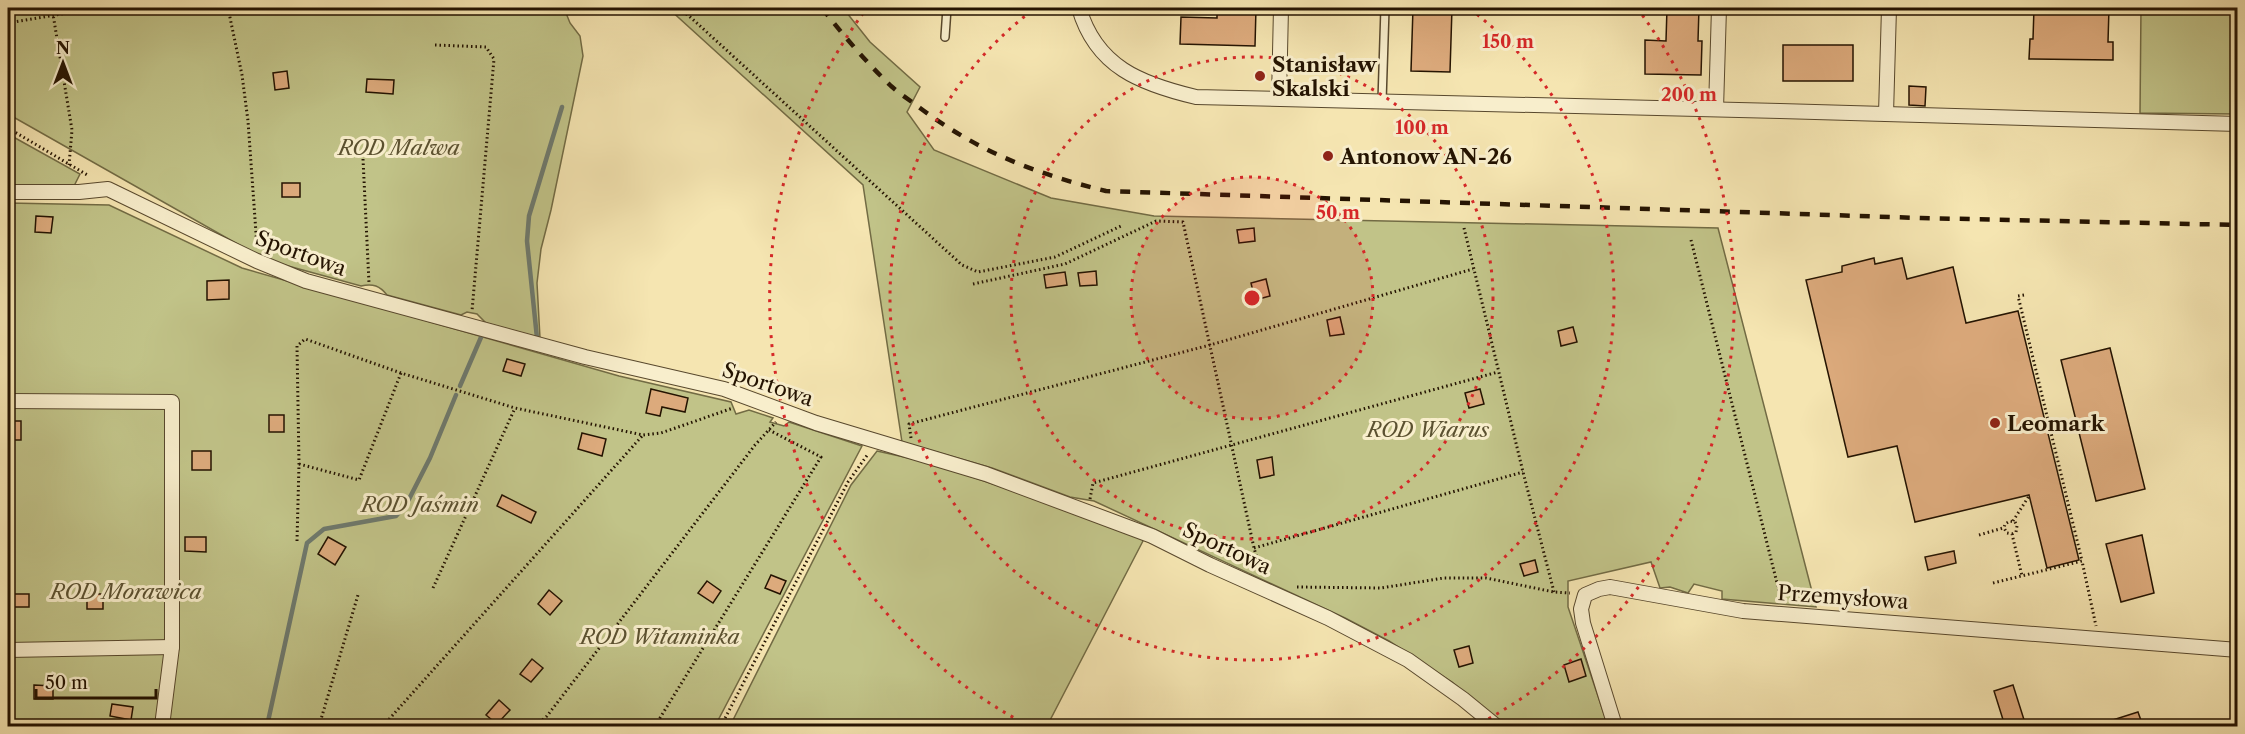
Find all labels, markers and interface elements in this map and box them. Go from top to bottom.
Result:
text: 150 m [1482,31,1534,53]
north arrow [33,33,93,93]
text: N [56,38,70,58]
place label: Stanisław Skalski [1272,52,1378,101]
marker: Stanisław Skalski [1253,69,1267,83]
text: 200 m [1661,84,1717,106]
text: 100 m [1395,117,1449,139]
park label: ROD Malwa [336,135,460,160]
place label: Antonow AN-26 [1339,144,1512,169]
marker: Antonow AN-26 [1321,149,1335,163]
text: 50 m [1316,202,1360,224]
street label: Sportowa [252,225,351,281]
centre of rings [1242,288,1262,308]
street label: Sportowa [719,357,818,412]
place label: Leomark [2007,411,2106,436]
marker: Leomark [1988,416,2002,430]
park label: ROD Wiarus [1365,417,1490,442]
park label: ROD Jaśmin [359,492,479,517]
street label: Sportowa [1179,517,1276,580]
park label: ROD Morawica [48,579,202,604]
street label: Przemysłowa [1777,580,1910,614]
park label: ROD Witaminka [578,624,740,649]
scale bar [36,662,156,700]
text: 50 m [45,672,88,694]

